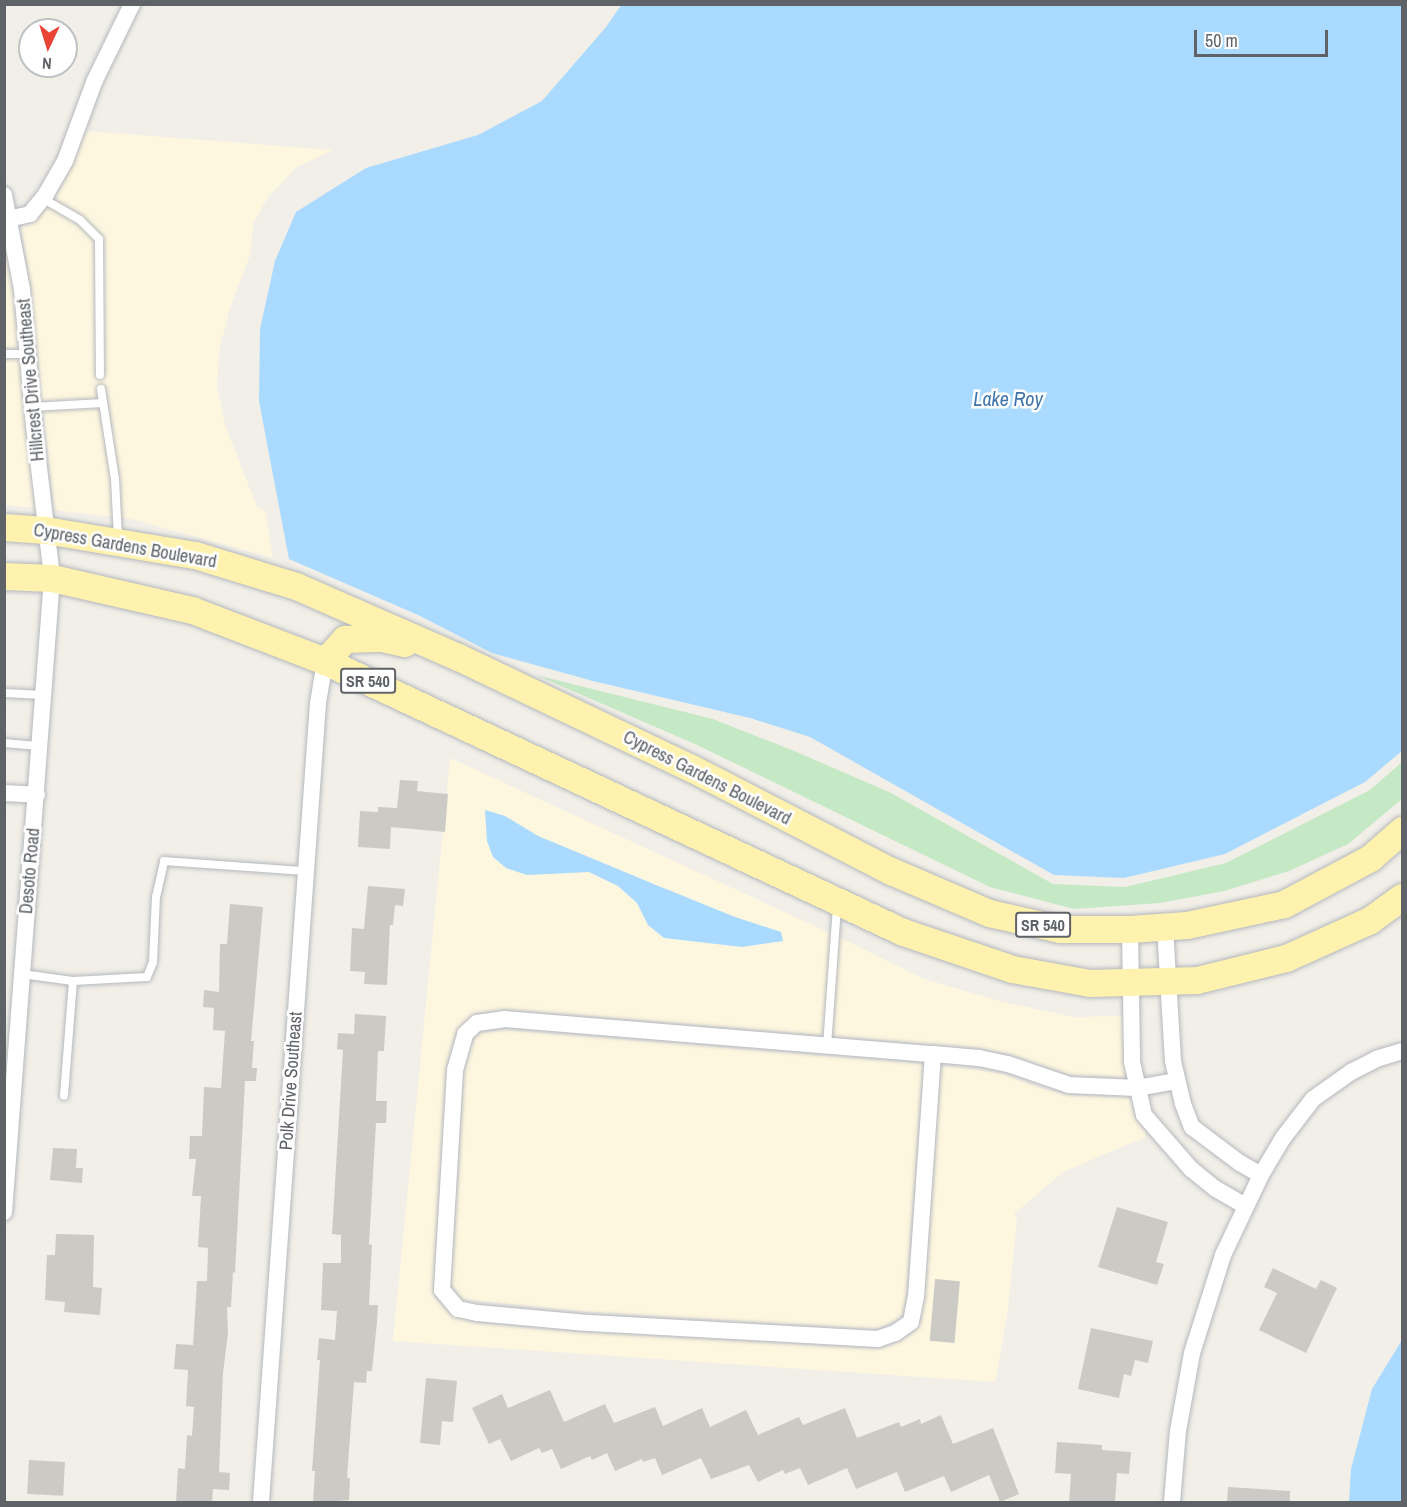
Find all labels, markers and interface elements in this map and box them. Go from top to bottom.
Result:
north arrow [18,18,78,78]
scale bar [1197,18,1330,56]
text: 50 m [1205,28,1238,53]
text: N [41,53,52,75]
street label: Hillcrest Drive Southeast [13,298,49,462]
water label: Lake Roy [973,386,1043,410]
street label: Cypress Gardens Boulevard [32,519,218,573]
road number: SR 540 [340,668,397,694]
street label: Cypress Gardens Boulevard [620,726,794,830]
street label: Desoto Road [15,827,45,915]
road number: SR 540 [1014,912,1072,938]
street label: Polk Drive Southeast [275,1011,307,1151]

